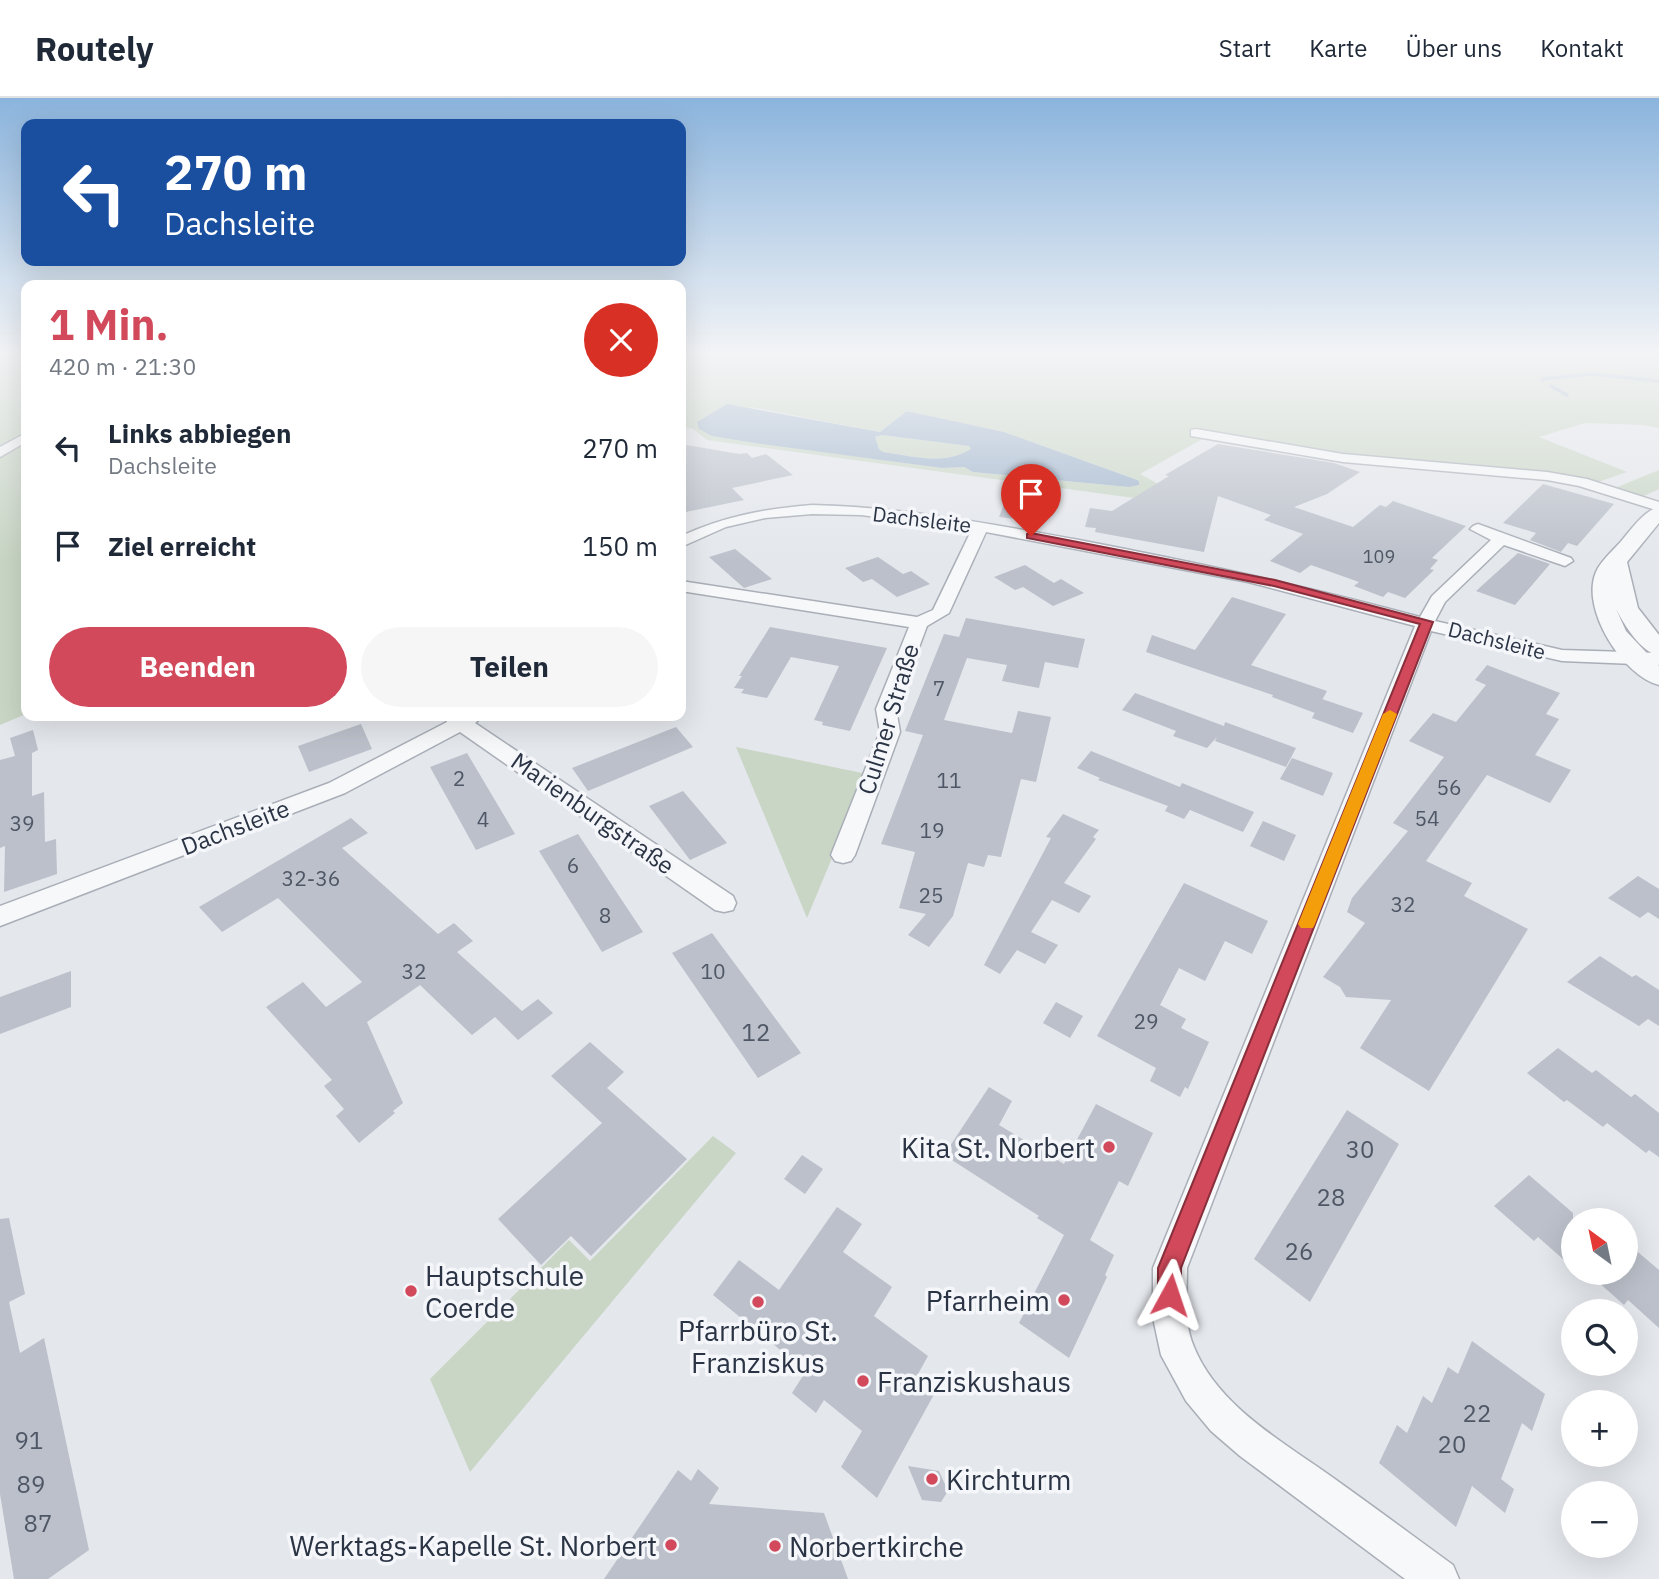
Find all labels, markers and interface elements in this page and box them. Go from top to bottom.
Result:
text: Routely [35,27,154,70]
text: Start [1219,32,1271,64]
text: Karte [1309,32,1367,64]
text: Über uns [1405,32,1502,64]
text: Kontakt [1540,32,1624,64]
text: 270 m [164,140,308,203]
icon: left [49,147,140,238]
text: Dachsleite [164,202,315,244]
text: 1 Min. [49,297,169,352]
button: close [584,303,658,377]
text: 420 m · 21:30 [49,351,196,381]
text: Links abbiegen [108,416,291,450]
icon: left [49,429,87,467]
text: 270 m [582,431,658,465]
text: Dachsleite [108,450,217,480]
pin [1001,464,1061,536]
icon: arrive [1012,475,1050,513]
street label: Dachsleite [871,499,973,539]
icon: arrive [49,527,87,565]
text: Ziel erreicht [108,529,256,563]
text: 150 m [582,529,658,563]
house number: 109 [1363,545,1395,568]
street label: Dachsleite [1445,614,1549,666]
button: Beenden [49,627,347,707]
button: Teilen [361,627,658,707]
street label: Culmer Straße [850,640,926,798]
house number: 7 [933,674,945,702]
street label: Marienburgstraße [505,745,681,881]
house number: 2 [453,764,465,792]
house number: 11 [936,766,962,794]
house number: 56 [1436,773,1462,801]
street label: Dachsleite [176,792,294,862]
house number: 54 [1414,804,1440,832]
house number: 4 [477,805,489,833]
house number: 39 [9,809,35,837]
house number: 19 [919,816,945,844]
house number: 6 [567,851,579,879]
house number: 32-36 [282,864,340,892]
house number: 25 [918,881,944,909]
house number: 32 [1390,890,1416,918]
house number: 8 [599,901,611,929]
house number: 32 [401,957,427,985]
house number: 10 [700,957,726,985]
house number: 29 [1133,1007,1159,1035]
house number: 12 [742,1016,770,1048]
place label: Kita St. Norbert [901,1129,1095,1166]
house number: 30 [1346,1133,1374,1165]
marker: Kita St. Norbert [1101,1139,1117,1155]
house number: 28 [1317,1181,1345,1213]
north arrow [1561,1208,1638,1284]
map controls [1561,1208,1638,1558]
house number: 26 [1285,1235,1313,1267]
place label: Hauptschule Coerde [425,1257,584,1326]
position arrow [1133,1258,1207,1332]
place label: Pfarrheim [926,1282,1050,1319]
marker: Hauptschule Coerde [403,1283,419,1299]
marker: Pfarrheim [1056,1292,1072,1308]
marker: Pfarrbüro St. Franziskus [750,1294,766,1310]
button: search [1561,1299,1638,1376]
place label: Pfarrbüro St. Franziskus [678,1312,838,1381]
place label: Franziskushaus [877,1363,1071,1400]
marker: Franziskushaus [855,1373,871,1389]
button: + [1561,1390,1638,1467]
house number: 22 [1463,1397,1491,1429]
house number: 91 [15,1424,43,1456]
house number: 20 [1438,1428,1466,1460]
place label: Kirchturm [946,1461,1071,1498]
house number: 89 [17,1468,45,1500]
marker: Kirchturm [924,1471,940,1487]
button: − [1561,1481,1638,1558]
house number: 87 [24,1507,52,1539]
place label: Werktags-Kapelle St. Norbert [289,1527,657,1564]
place label: Norbertkirche [789,1528,964,1565]
marker: Werktags-Kapelle St. Norbert [663,1537,679,1553]
marker: Norbertkirche [767,1538,783,1554]

